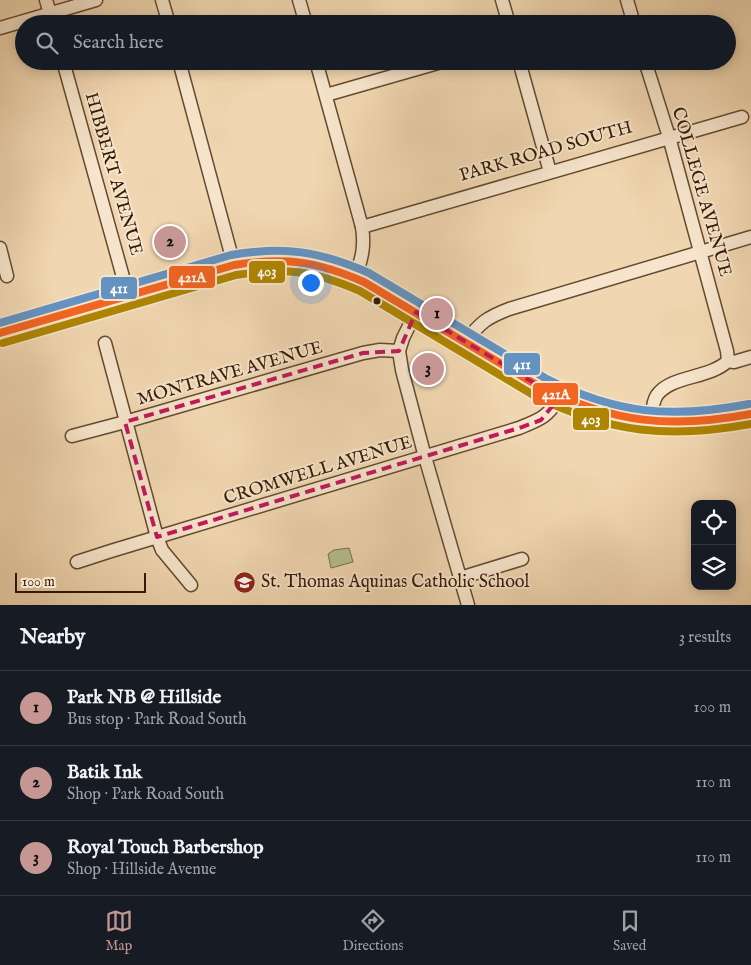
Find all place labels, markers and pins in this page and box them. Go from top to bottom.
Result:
pin: 2 [154,223,186,261]
pin: 1 [421,295,453,333]
unlabelled marker [372,296,382,306]
pin: 3 [412,350,444,388]
school or university icon: St. Thomas Aquinas Catholic School [233,570,257,594]
place label: St. Thomas Aquinas Catholic School [261,571,529,594]

